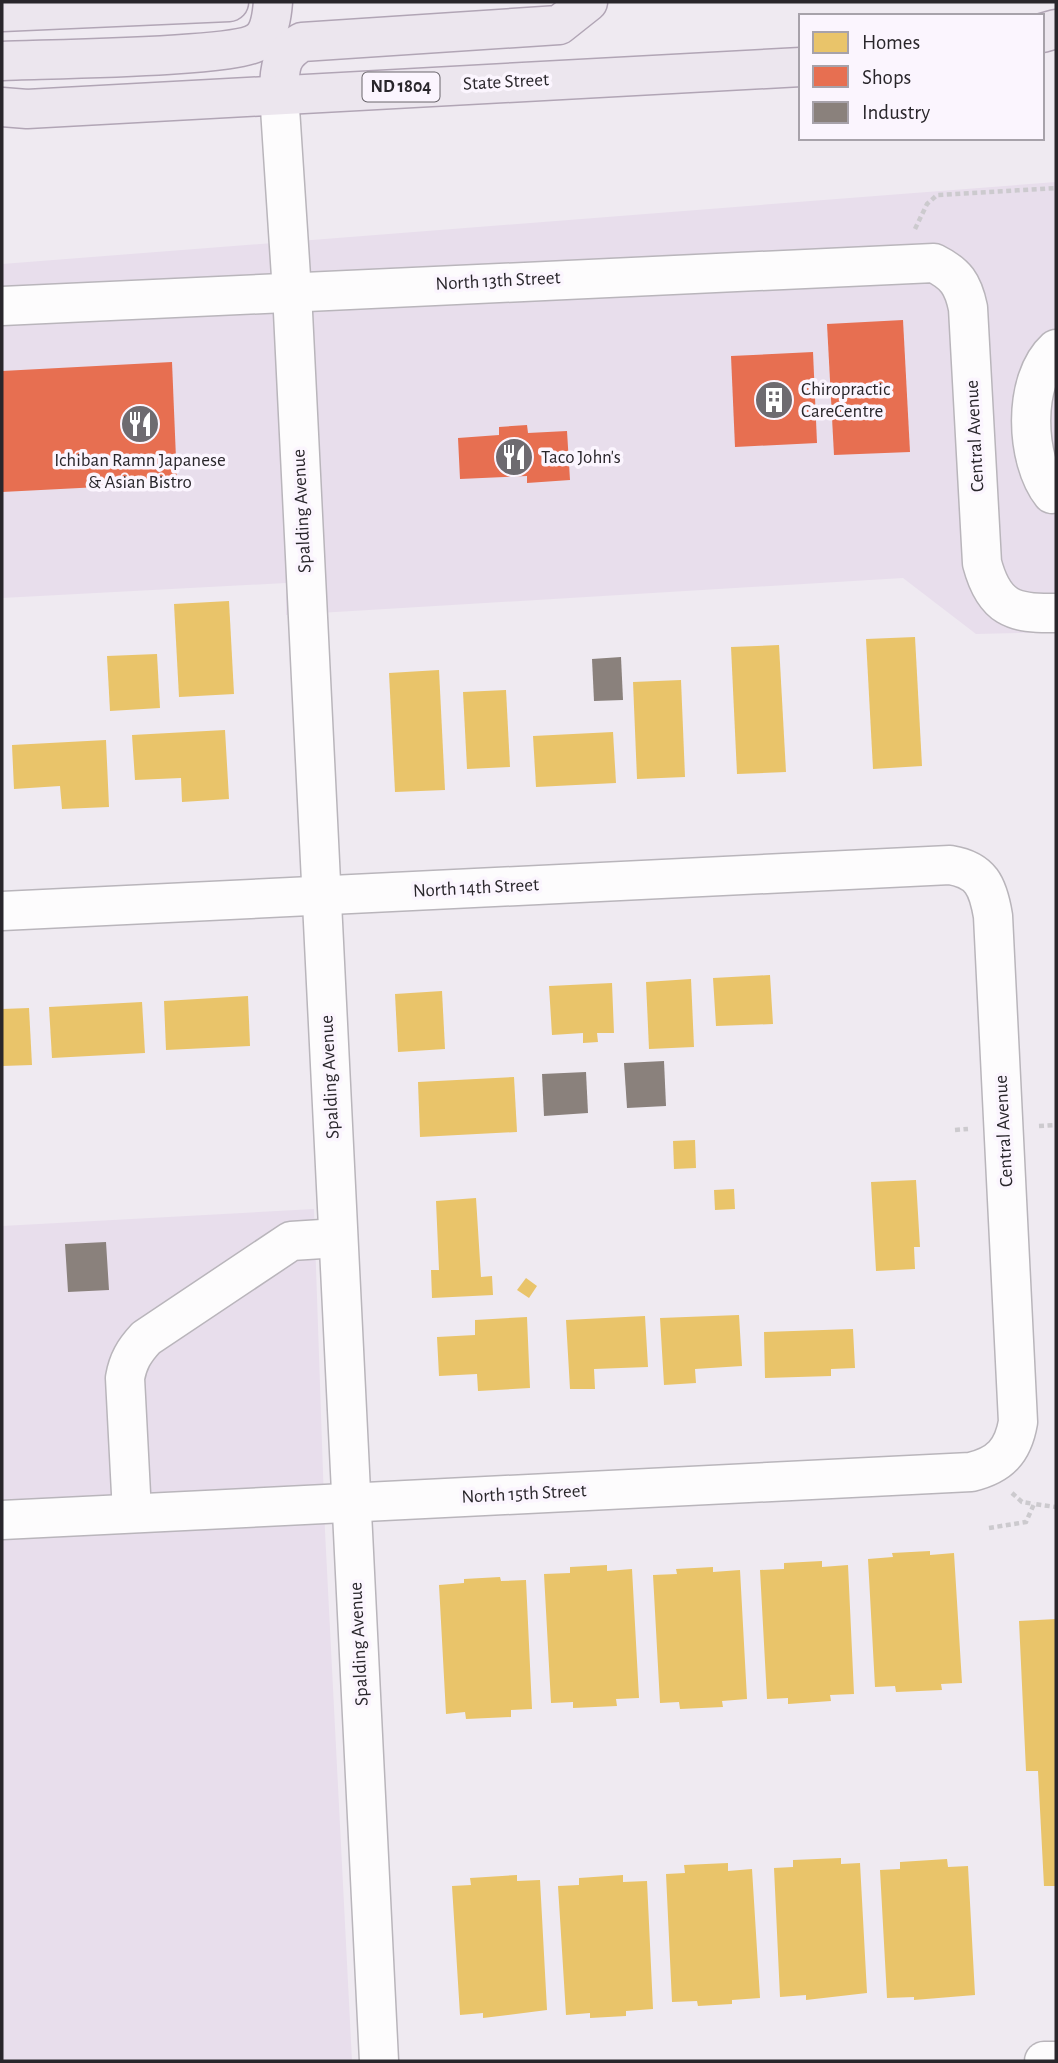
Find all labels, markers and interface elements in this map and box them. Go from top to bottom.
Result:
legend [799,14,1044,140]
text: Homes [862,32,920,53]
text: Shops [862,67,911,88]
street label: State Street [462,70,550,94]
road number: ND 1804 [362,72,440,102]
text: Industry [862,102,930,123]
street label: North 13th Street [435,268,561,294]
building icon: Chiropractic CareCentre [753,379,795,421]
place label: Chiropractic CareCentre [801,380,890,421]
street label: Central Avenue [963,380,987,492]
restaurant icon: Ichiban Ramn Japanese & Asian Bistro [119,403,161,445]
restaurant icon: Taco John's [493,436,535,478]
place label: Taco John's [541,448,621,467]
street label: Spalding Avenue [289,449,315,573]
place label: Ichiban Ramn Japanese & Asian Bistro [54,451,226,492]
street label: North 14th Street [412,875,540,901]
street label: Spalding Avenue [317,1015,343,1139]
street label: Central Avenue [992,1075,1016,1187]
street label: North 15th Street [461,1481,587,1507]
street label: Spalding Avenue [346,1582,372,1706]

